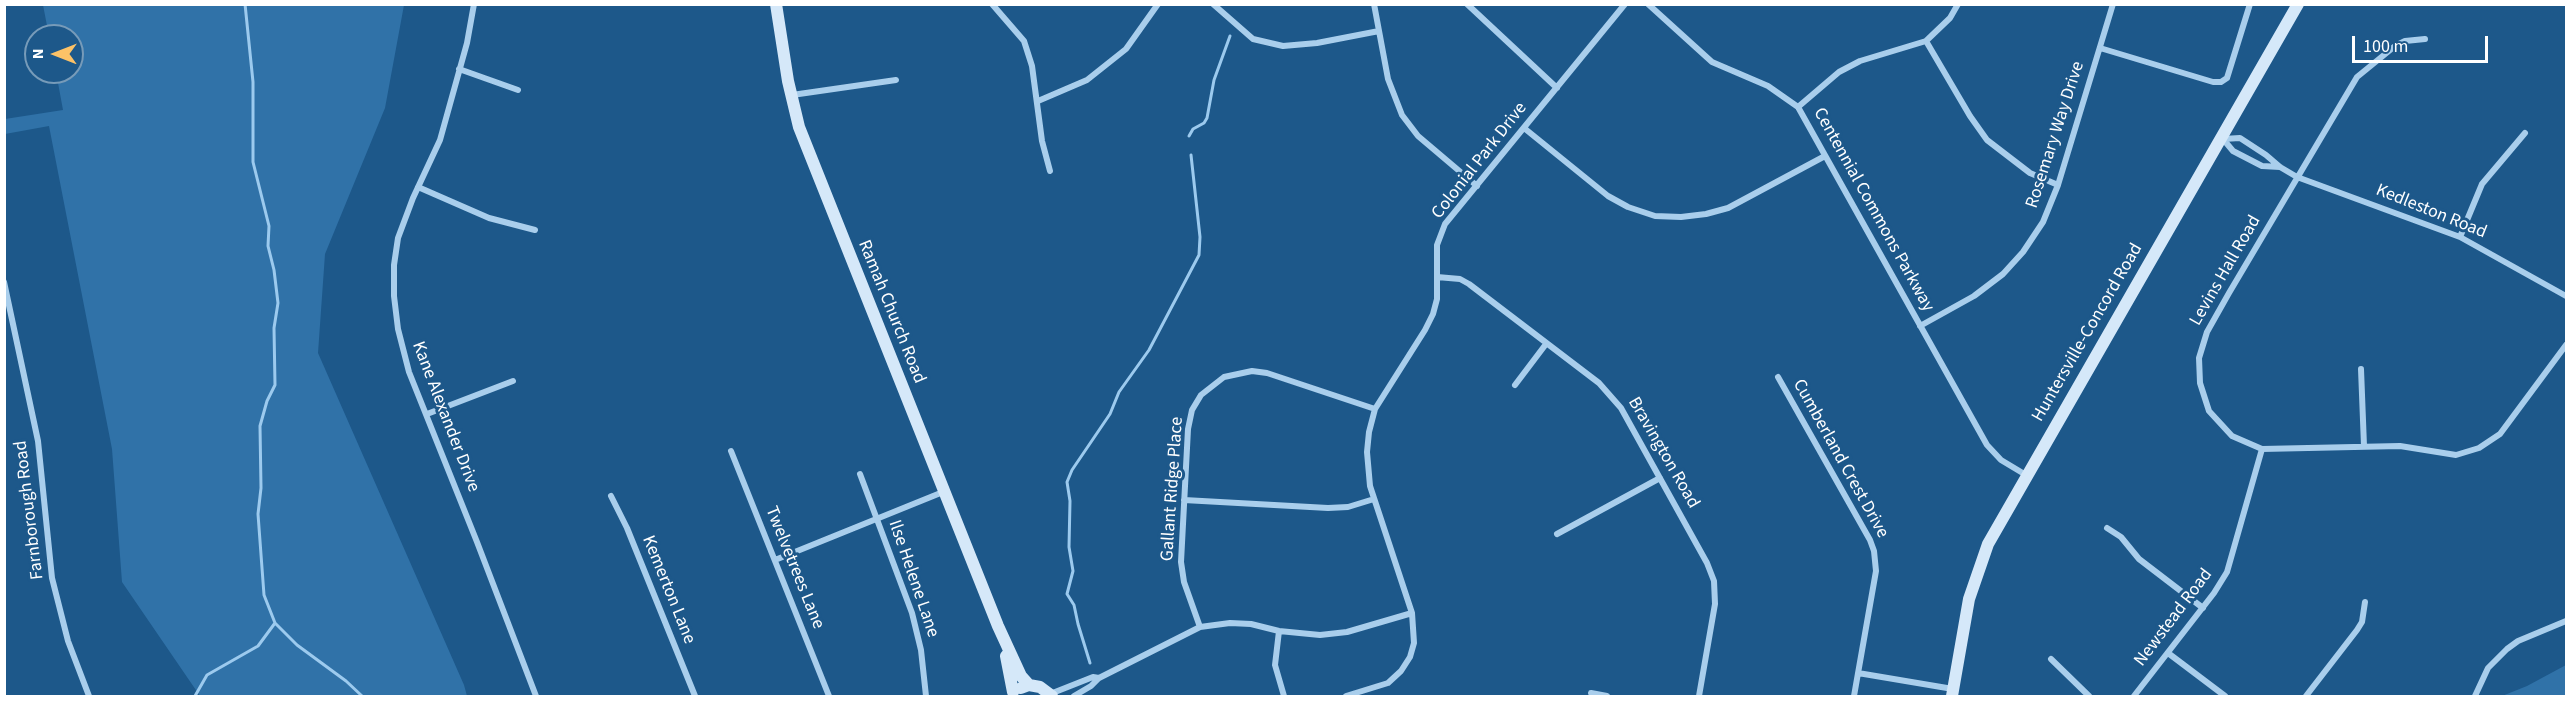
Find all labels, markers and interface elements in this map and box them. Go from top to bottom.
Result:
north arrow [24,24,84,84]
scale bar [2355,24,2492,62]
text: 100 m [2363,34,2408,59]
text: N [27,49,49,59]
street label: Rosemary Way Drive [2022,59,2090,211]
street label: Colonial Park Drive [1428,98,1532,224]
street label: Centennial Commons Parkway [1808,104,1938,316]
street label: Kedleston Road [2372,180,2490,244]
street label: Levins Hall Road [2186,212,2266,330]
street label: Ramah Church Road [852,237,930,387]
street label: Huntersville-Concord Road [2028,240,2148,426]
street label: Kane Alexander Drive [406,339,484,495]
street label: Cumberland Crest Drive [1787,376,1893,542]
street label: Bravington Road [1622,394,1704,512]
street label: Gallant Ridge Place [1157,416,1189,562]
street label: Farnborough Road [11,439,49,581]
street label: Twelvetrees Lane [760,504,828,632]
street label: Ilse Helene Lane [883,518,943,640]
street label: Kemerton Lane [636,533,700,647]
street label: Newstead Road [2130,565,2218,671]

